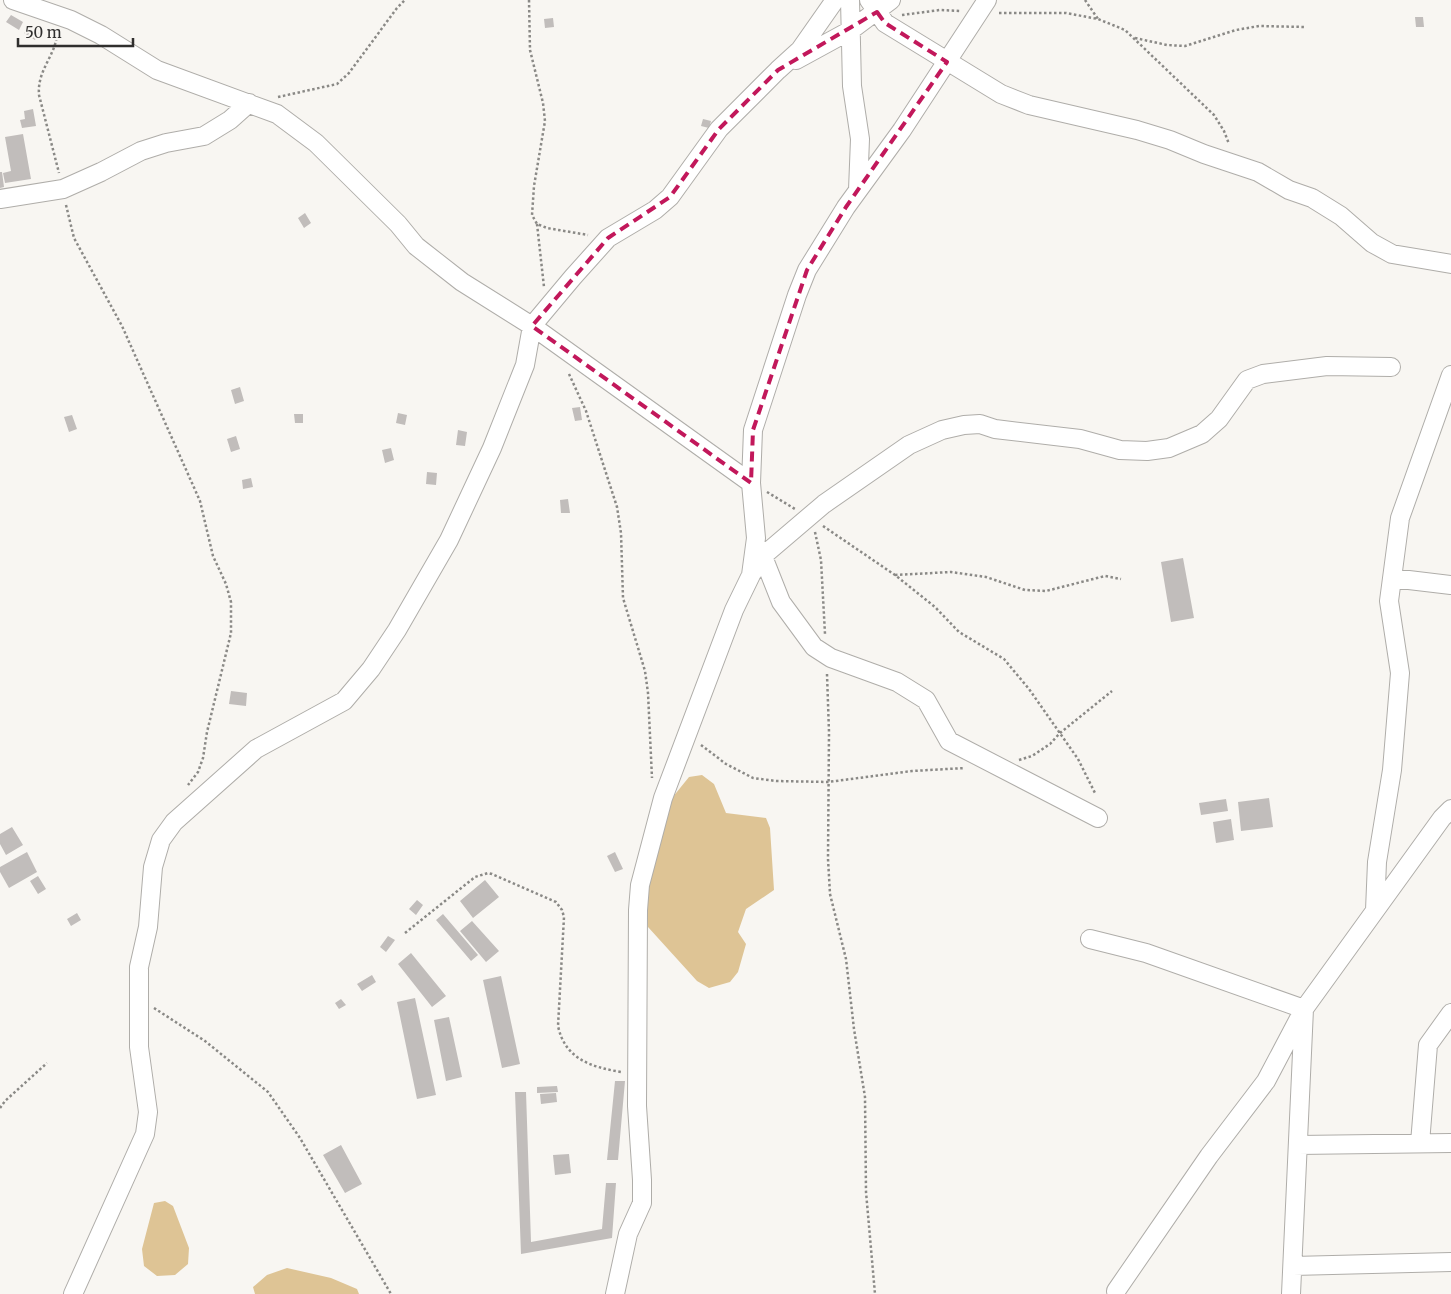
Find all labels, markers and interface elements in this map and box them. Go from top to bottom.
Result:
scale bar [18,15,132,47]
text: 50 m [25,23,62,42]

